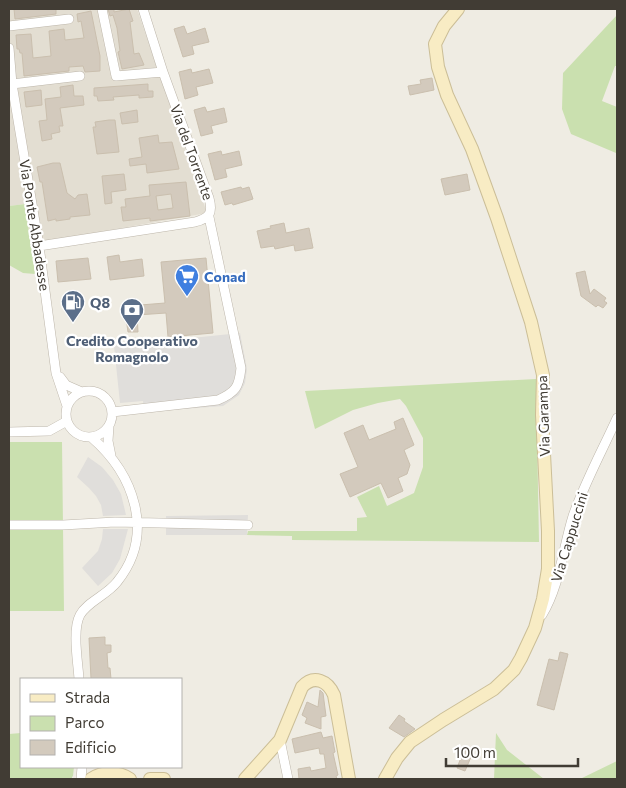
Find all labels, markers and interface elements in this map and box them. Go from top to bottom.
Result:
street label: Via del Torrente [167,102,217,202]
street label: Via Ponte Abbadesse [16,158,54,292]
supermarket icon: Conad [174,263,200,297]
place label: Conad [204,268,246,285]
fuel station icon: Q8 [60,289,86,323]
place label: Q8 [90,294,110,311]
bank icon: Credito Cooperativo Romagnolo [119,297,145,331]
place label: Credito Cooperativo Romagnolo [66,332,198,365]
street label: Via Garampa [533,375,553,457]
street label: Via Cappuccini [547,490,591,584]
legend [20,678,182,768]
text: Strada [65,688,110,706]
text: Parco [65,713,104,731]
scale bar [446,736,578,768]
text: Edificio [65,738,116,756]
text: 100 m [454,743,496,761]

